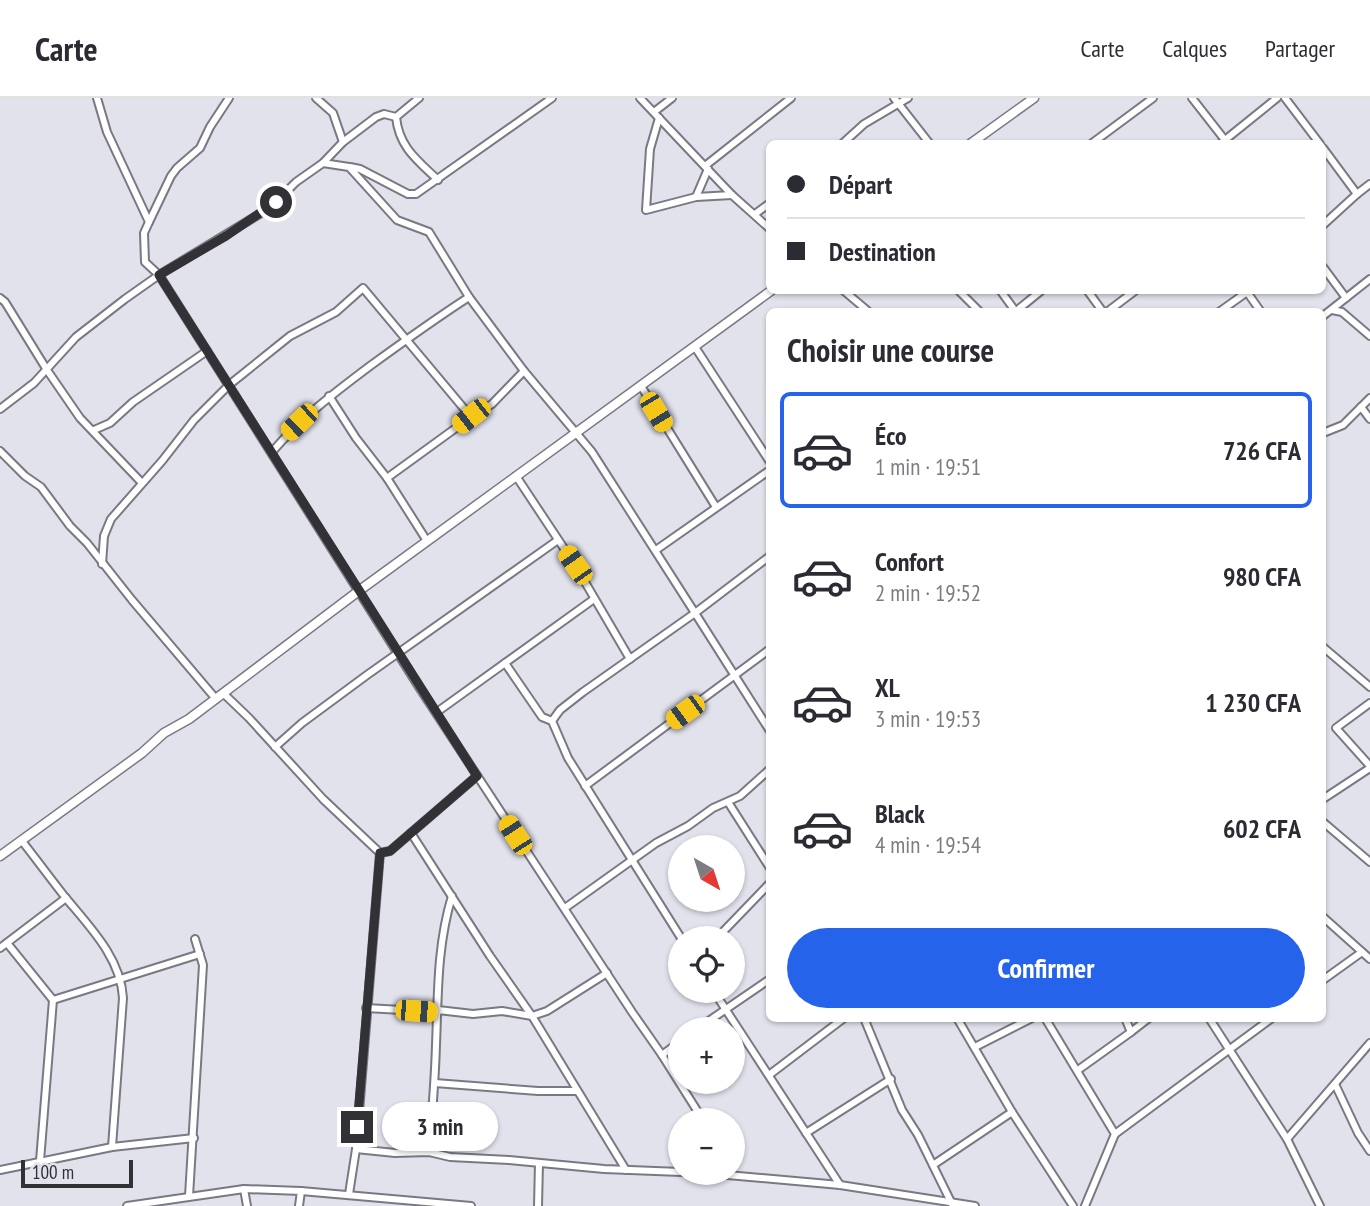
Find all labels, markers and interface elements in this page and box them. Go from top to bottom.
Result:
text: Carte [35,27,98,70]
text: Carte [1081,33,1124,64]
text: Calques [1162,33,1227,64]
text: Partager [1265,33,1335,64]
text: Départ [829,168,892,201]
route start [260,186,292,218]
text: Destination [829,235,936,268]
text: Choisir une course [787,329,994,371]
car [637,389,676,435]
car [448,395,495,437]
car [277,400,322,444]
icon: car [791,419,854,482]
text: Éco [875,419,907,452]
text: 726 CFA [1223,434,1301,467]
text: 1 min · 19:51 [875,452,981,481]
car [555,542,596,588]
icon: car [791,545,854,608]
text: Confort [875,545,944,578]
text: 980 CFA [1223,560,1301,593]
text: 2 min · 19:52 [875,578,981,607]
icon: car [791,671,854,734]
text: XL [875,671,900,704]
text: 1 230 CFA [1205,686,1301,719]
car [662,691,709,733]
text: 3 min · 19:53 [875,704,981,733]
icon: car [791,797,854,860]
text: Black [875,797,925,830]
car [495,812,536,858]
text: 602 CFA [1223,812,1301,845]
text: 4 min · 19:54 [875,830,981,859]
north arrow [668,835,746,912]
map controls [668,835,745,1185]
button: locate [668,926,745,1003]
button: Confirmer [787,928,1305,1008]
car [395,999,438,1023]
button: + [668,1017,745,1094]
callout: 3 min [382,1102,497,1152]
button: − [668,1108,745,1185]
route end [341,1111,373,1143]
text: 3 min [417,1112,463,1141]
scale bar [21,1157,133,1189]
text: 100 m [32,1160,74,1184]

